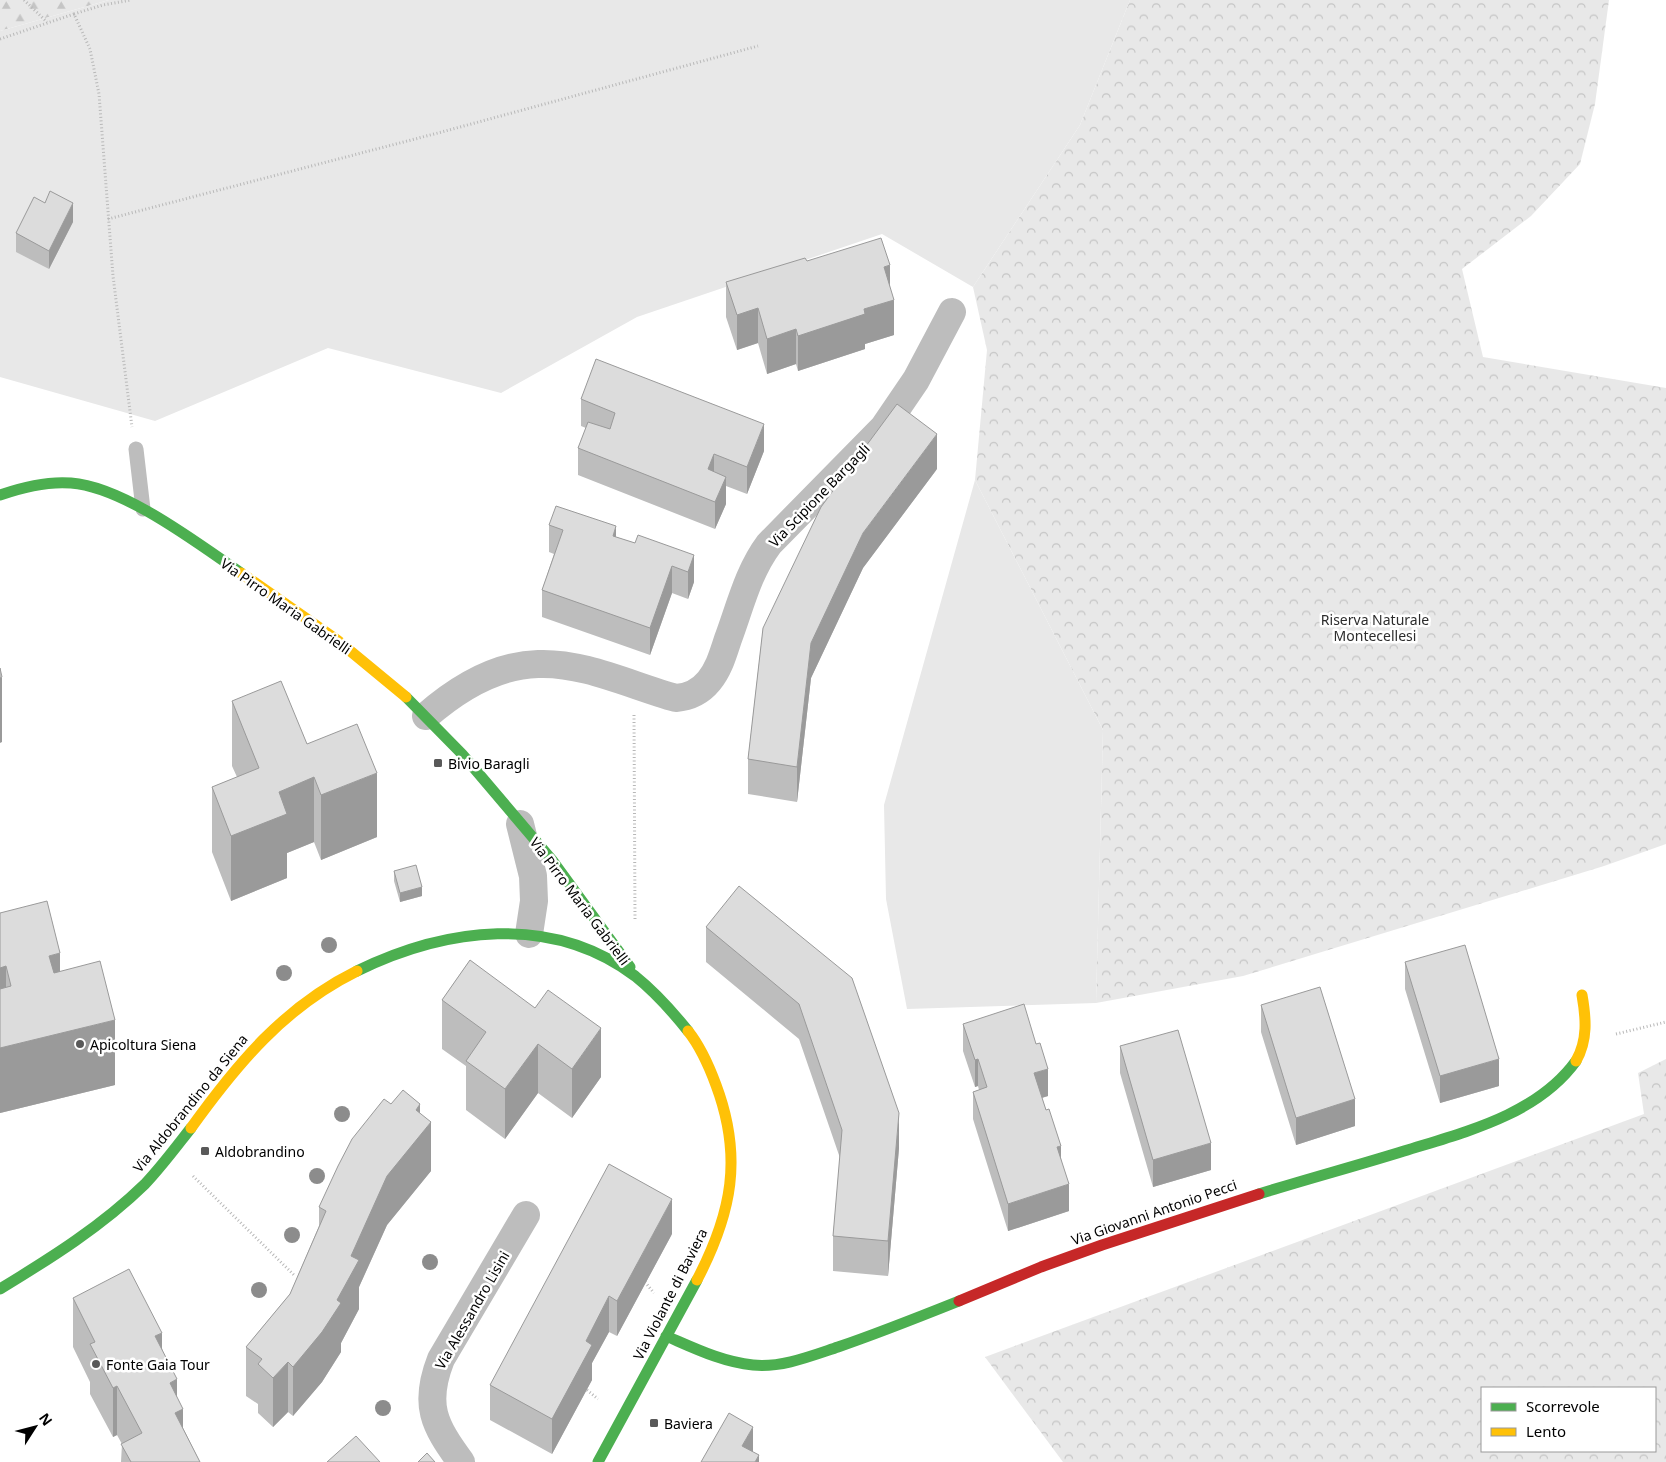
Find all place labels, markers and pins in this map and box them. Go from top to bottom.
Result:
place label: Bivio Baragli [448,754,530,773]
marker: Bivio Baragli [432,757,444,769]
place label: Apicoltura Siena [90,1035,196,1054]
marker: Apicoltura Siena [74,1038,86,1050]
place label: Aldobrandino [215,1142,305,1161]
marker: Aldobrandino [199,1145,211,1157]
place label: Fonte Gaia Tour [106,1355,210,1374]
marker: Fonte Gaia Tour [90,1358,102,1370]
place label: Baviera [664,1414,713,1433]
marker: Baviera [648,1417,660,1429]

